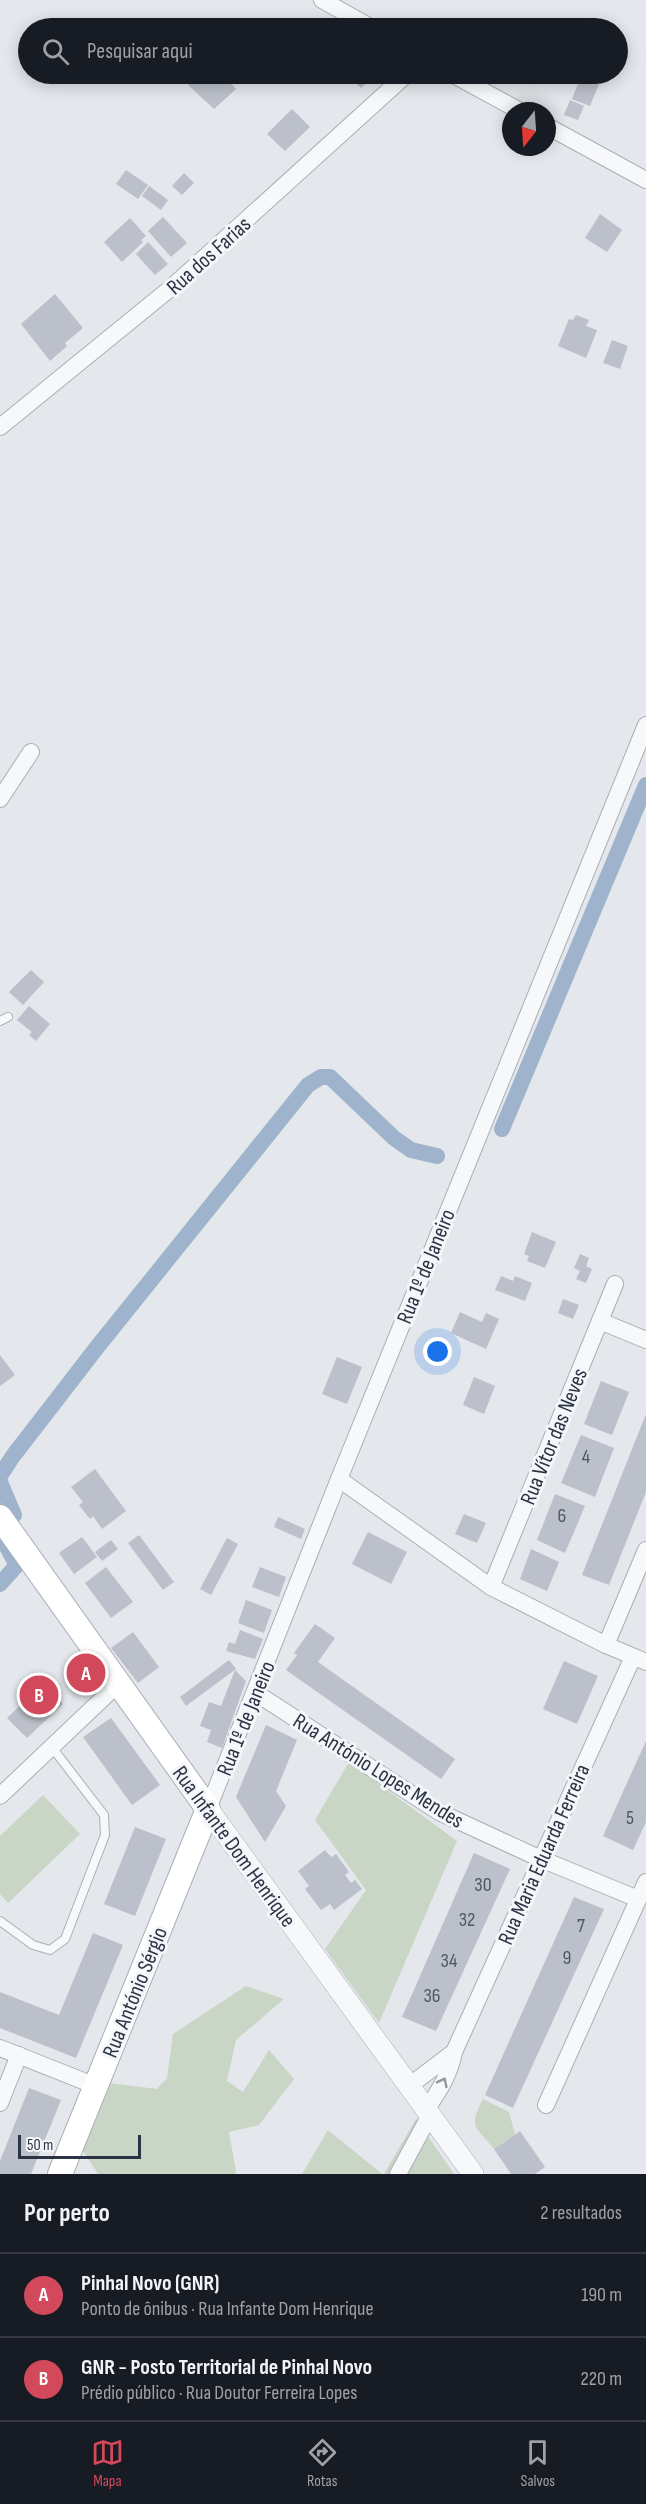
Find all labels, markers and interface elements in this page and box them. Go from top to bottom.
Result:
search box [18,18,628,84]
icon: search [39,35,72,68]
text: Pesquisar aqui [87,38,192,65]
north arrow [502,102,556,156]
street label: Rua dos Farias [161,211,257,301]
street label: Rua 1º de Janeiro [391,1205,462,1328]
your location [423,1337,452,1366]
street label: Rua Vítor das Neves [515,1364,594,1509]
house number: 4 [582,1445,590,1469]
house number: 6 [558,1504,566,1528]
pin: A [66,1650,106,1696]
street label: Rua 1º de Janeiro [211,1657,282,1780]
pin: B [20,1672,58,1718]
street label: Rua António Lopes Mendes [288,1708,469,1835]
street label: Rua Maria Eduarda Ferreira [492,1760,596,1949]
street label: Rua Infante Dom Henrique [166,1761,301,1933]
house number: 5 [626,1806,634,1830]
house number: 30 [474,1873,492,1897]
house number: 32 [459,1908,475,1932]
house number: 7 [577,1914,585,1938]
street label: Rua António Sérgio [97,1923,174,2062]
house number: 9 [563,1946,571,1970]
house number: 34 [441,1949,457,1973]
house number: 36 [423,1984,441,2008]
one-way arrow [436,2078,448,2089]
scale bar [18,2132,141,2160]
text: 50 m [27,2136,53,2155]
text: Por perto [24,2198,110,2229]
text: 2 resultados [540,2201,622,2225]
text: Pinhal Novo (GNR) [81,2270,219,2297]
text: A [39,2283,48,2307]
text: 190 m [581,2283,622,2307]
text: Ponto de ônibus · Rua Infante Dom Henrique [81,2297,373,2321]
text: GNR - Posto Territorial de Pinhal Novo [81,2354,372,2381]
text: B [39,2367,48,2391]
text: 220 m [581,2367,622,2391]
text: Prédio público · Rua Doutor Ferreira Lopes [81,2381,357,2405]
tab: Mapa [91,2436,124,2491]
tab: Rotas [306,2436,339,2491]
tab: Salvos [521,2436,555,2491]

